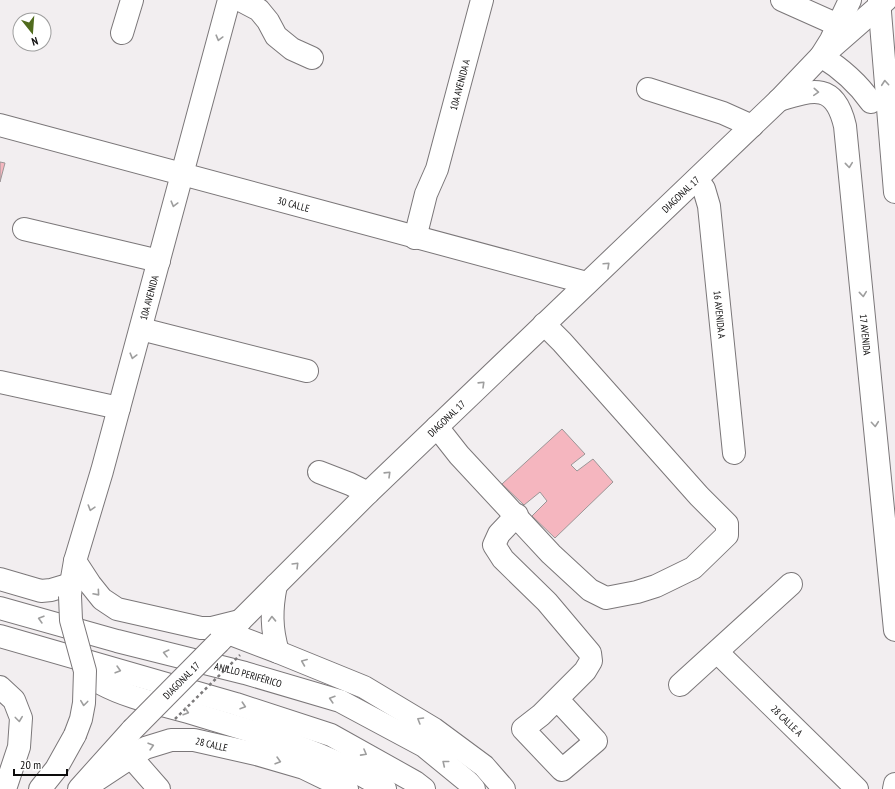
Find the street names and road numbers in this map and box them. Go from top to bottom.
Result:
street label: 10A AVENIDA A [446,57,473,112]
street label: DIAGONAL 17 [659,173,702,215]
street label: 30 CALLE [276,193,311,215]
street label: 10A AVENIDA [136,273,161,321]
street label: 16 AVENIDA A [711,290,729,339]
street label: 17 AVENIDA [857,313,874,356]
street label: DIAGONAL 17 [425,397,468,439]
street label: DIAGONAL 17 [160,659,203,702]
street label: ANILLO PERIFÉRICO [213,659,284,690]
street label: 28 CALLE A [768,702,806,739]
street label: 28 CALLE [194,734,229,754]

